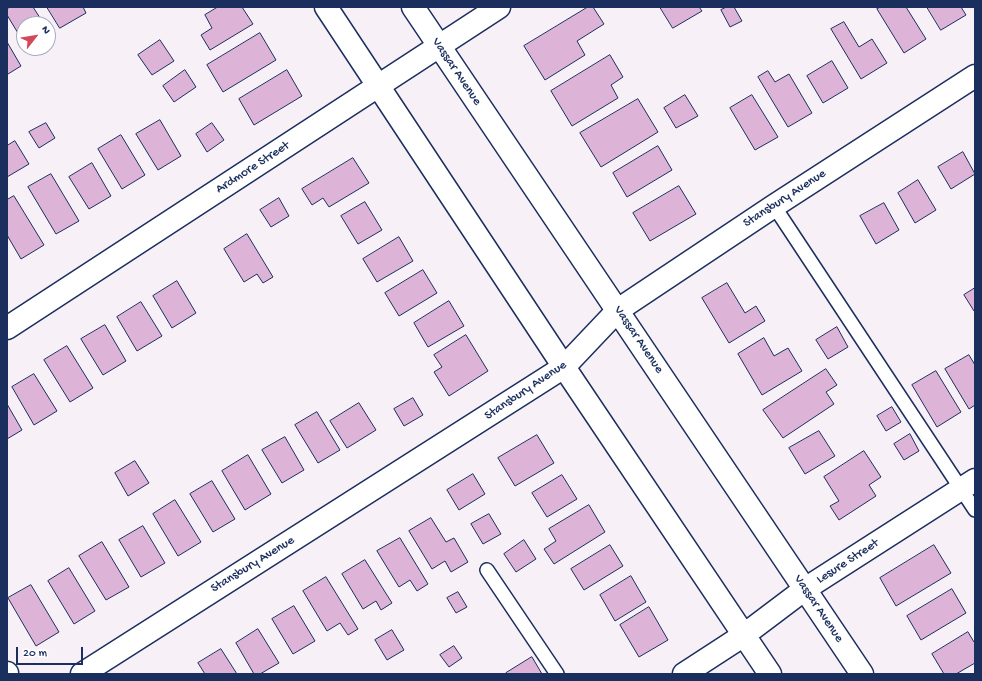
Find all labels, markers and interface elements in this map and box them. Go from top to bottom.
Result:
north arrow [16,16,56,56]
text: N [38,24,52,37]
street label: Vassar Avenue [428,35,484,109]
street label: Ardmore Street [213,138,293,198]
street label: Stansbury Avenue [741,166,829,232]
street label: Vassar Avenue [610,303,666,377]
street label: Stansbury Avenue [482,358,570,424]
street label: Stansbury Avenue [208,533,298,597]
street label: Lesure Street [814,536,882,588]
street label: Vassar Avenue [790,572,846,646]
scale bar [18,639,85,665]
text: 20 m [23,647,47,661]

